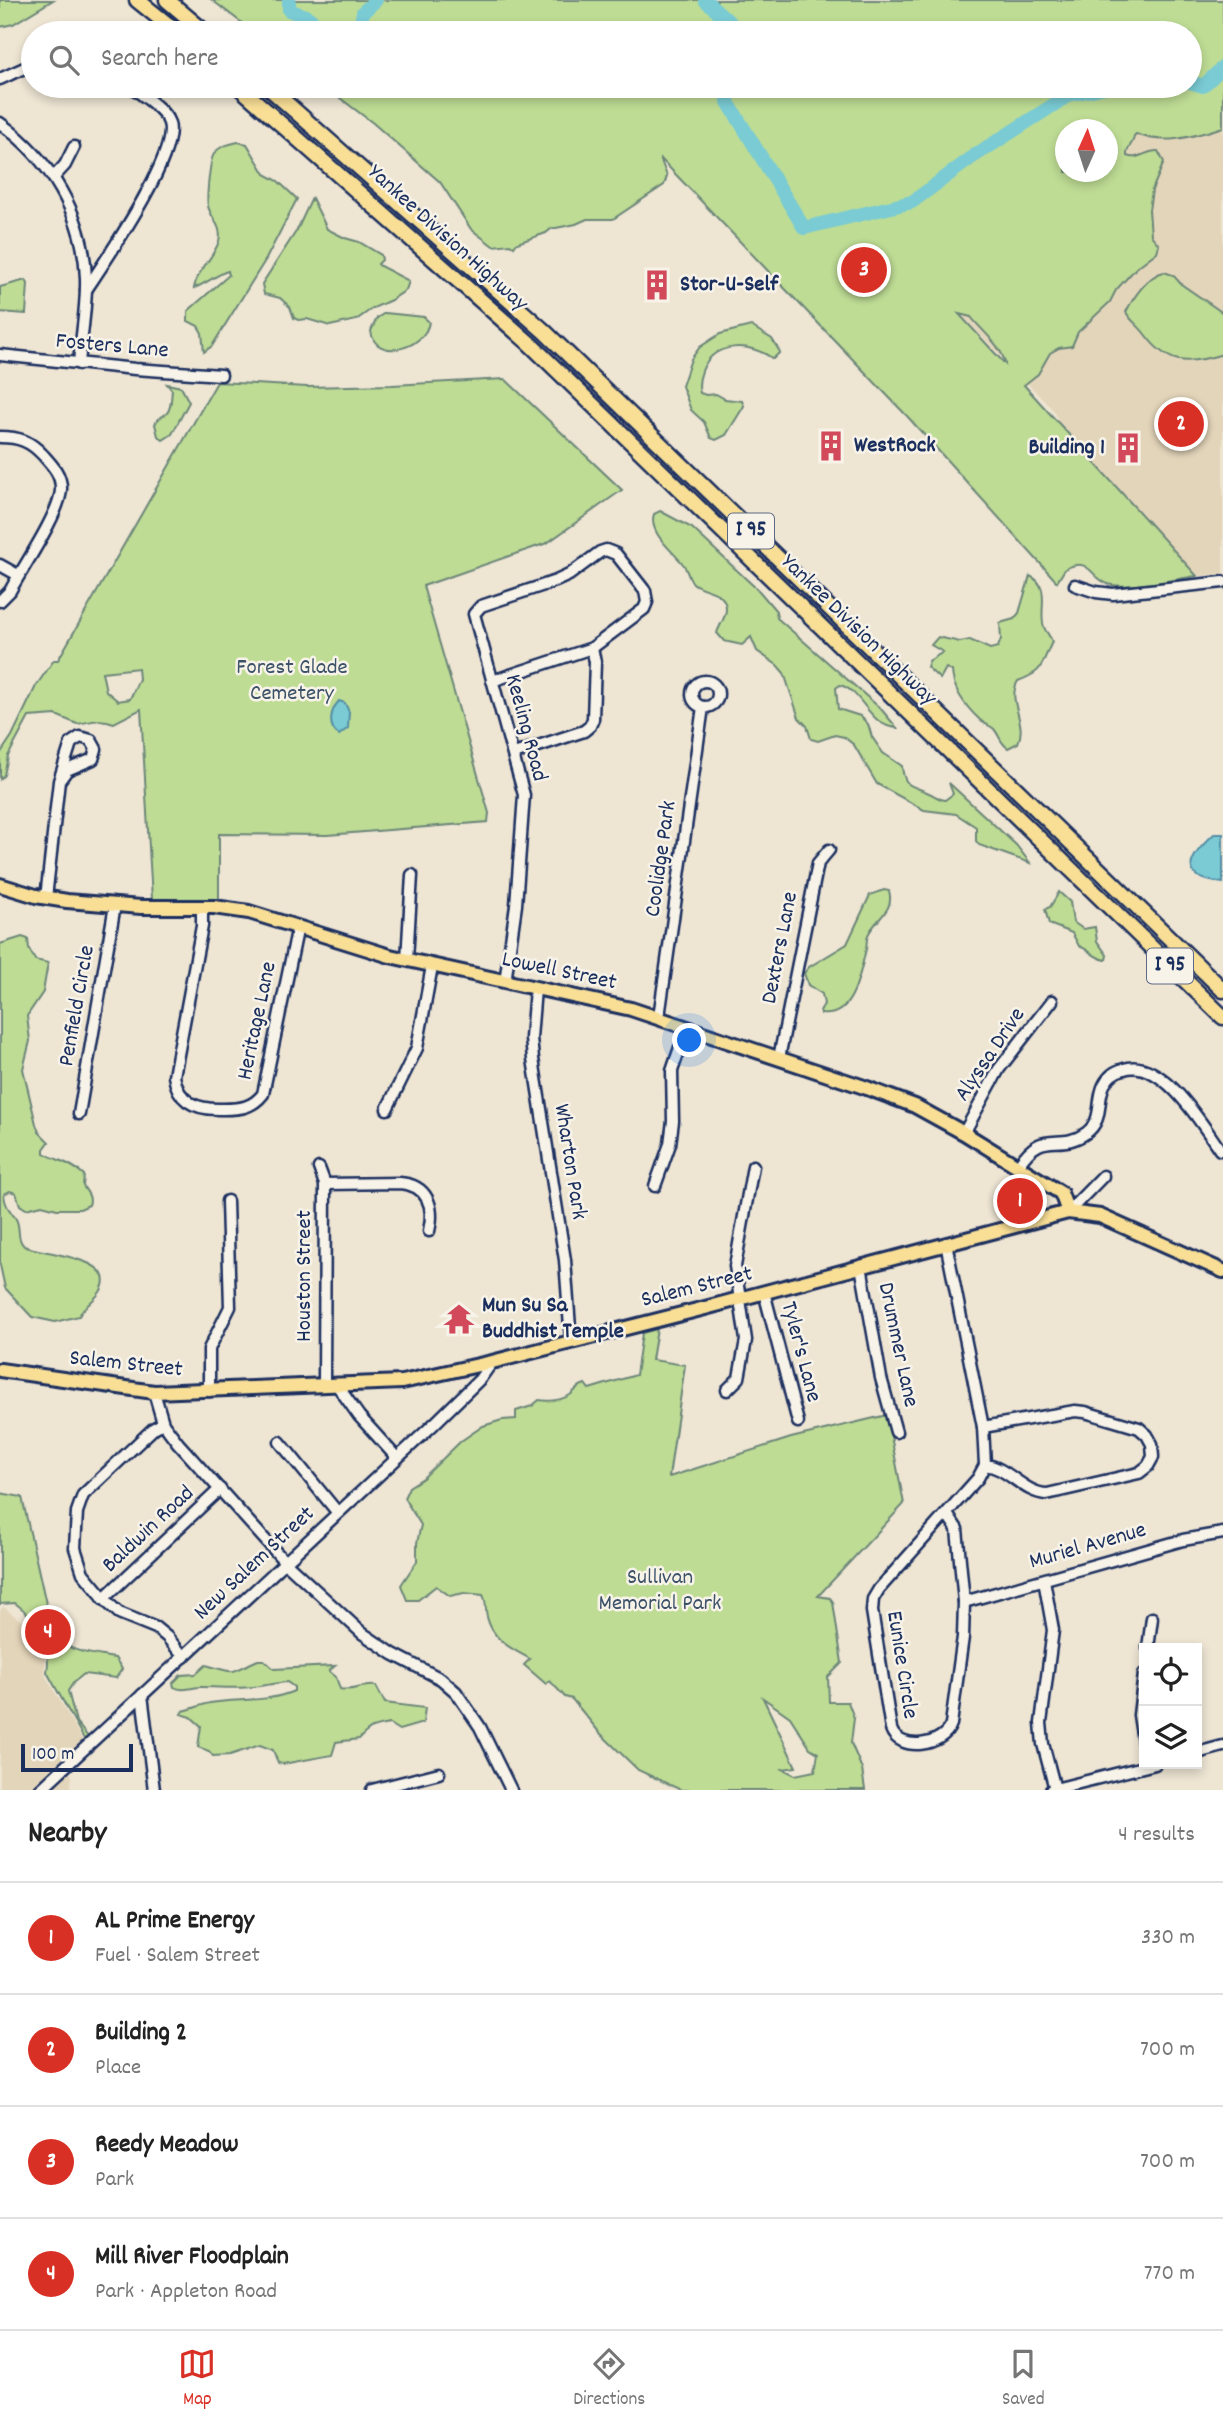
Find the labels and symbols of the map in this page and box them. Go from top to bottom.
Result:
north arrow [1055,119,1118,182]
street label: Yankee Division Highway [359,158,535,321]
pin: 3 [841,244,887,296]
building icon: Stor-U-Self [640,268,674,302]
place label: Stor-U-Self [680,269,779,302]
street label: Fosters Lane [54,326,170,368]
pin: 2 [1158,398,1204,450]
building icon: WestRock [814,429,848,463]
place label: WestRock [854,430,936,463]
building icon: Building 1 [1111,431,1145,465]
place label: Building 1 [1029,432,1105,465]
road number: I 95 [728,514,774,548]
street label: Yankee Division Highway [772,548,944,715]
park label: Forest Glade Cemetery [236,652,348,711]
street label: Keeling Road [495,671,555,785]
street label: Coolidge Park [638,799,686,919]
street label: Dexters Lane [754,889,808,1007]
street label: Penfield Circle [51,943,105,1069]
street label: Lowell Street [499,944,619,1000]
road number: I 95 [1147,948,1193,984]
street label: Heritage Lane [229,959,287,1083]
street label: Alyssa Drive [947,1001,1035,1109]
your location [672,1023,706,1057]
street label: Wharton Park [544,1102,594,1222]
pin: 1 [997,1175,1043,1227]
street label: Houston Street [289,1210,322,1342]
street label: Salem Street [638,1258,756,1318]
street label: Drummer Lane [868,1280,926,1410]
place label: Mun Su Sa Buddhist Temple [482,1290,624,1349]
street label: Tyler's Lane [771,1298,829,1406]
temple icon: Mun Su Sa Buddhist Temple [442,1302,476,1336]
street label: Salem Street [68,1343,184,1387]
street label: Baldwin Road [95,1478,203,1582]
street label: New Salem Street [187,1499,323,1629]
street label: Muriel Avenue [1026,1515,1150,1579]
park label: Sullivan Memorial Park [598,1562,722,1621]
pin: 4 [25,1606,71,1658]
street label: Eunice Circle [876,1609,926,1721]
scale bar [21,1741,133,1773]

